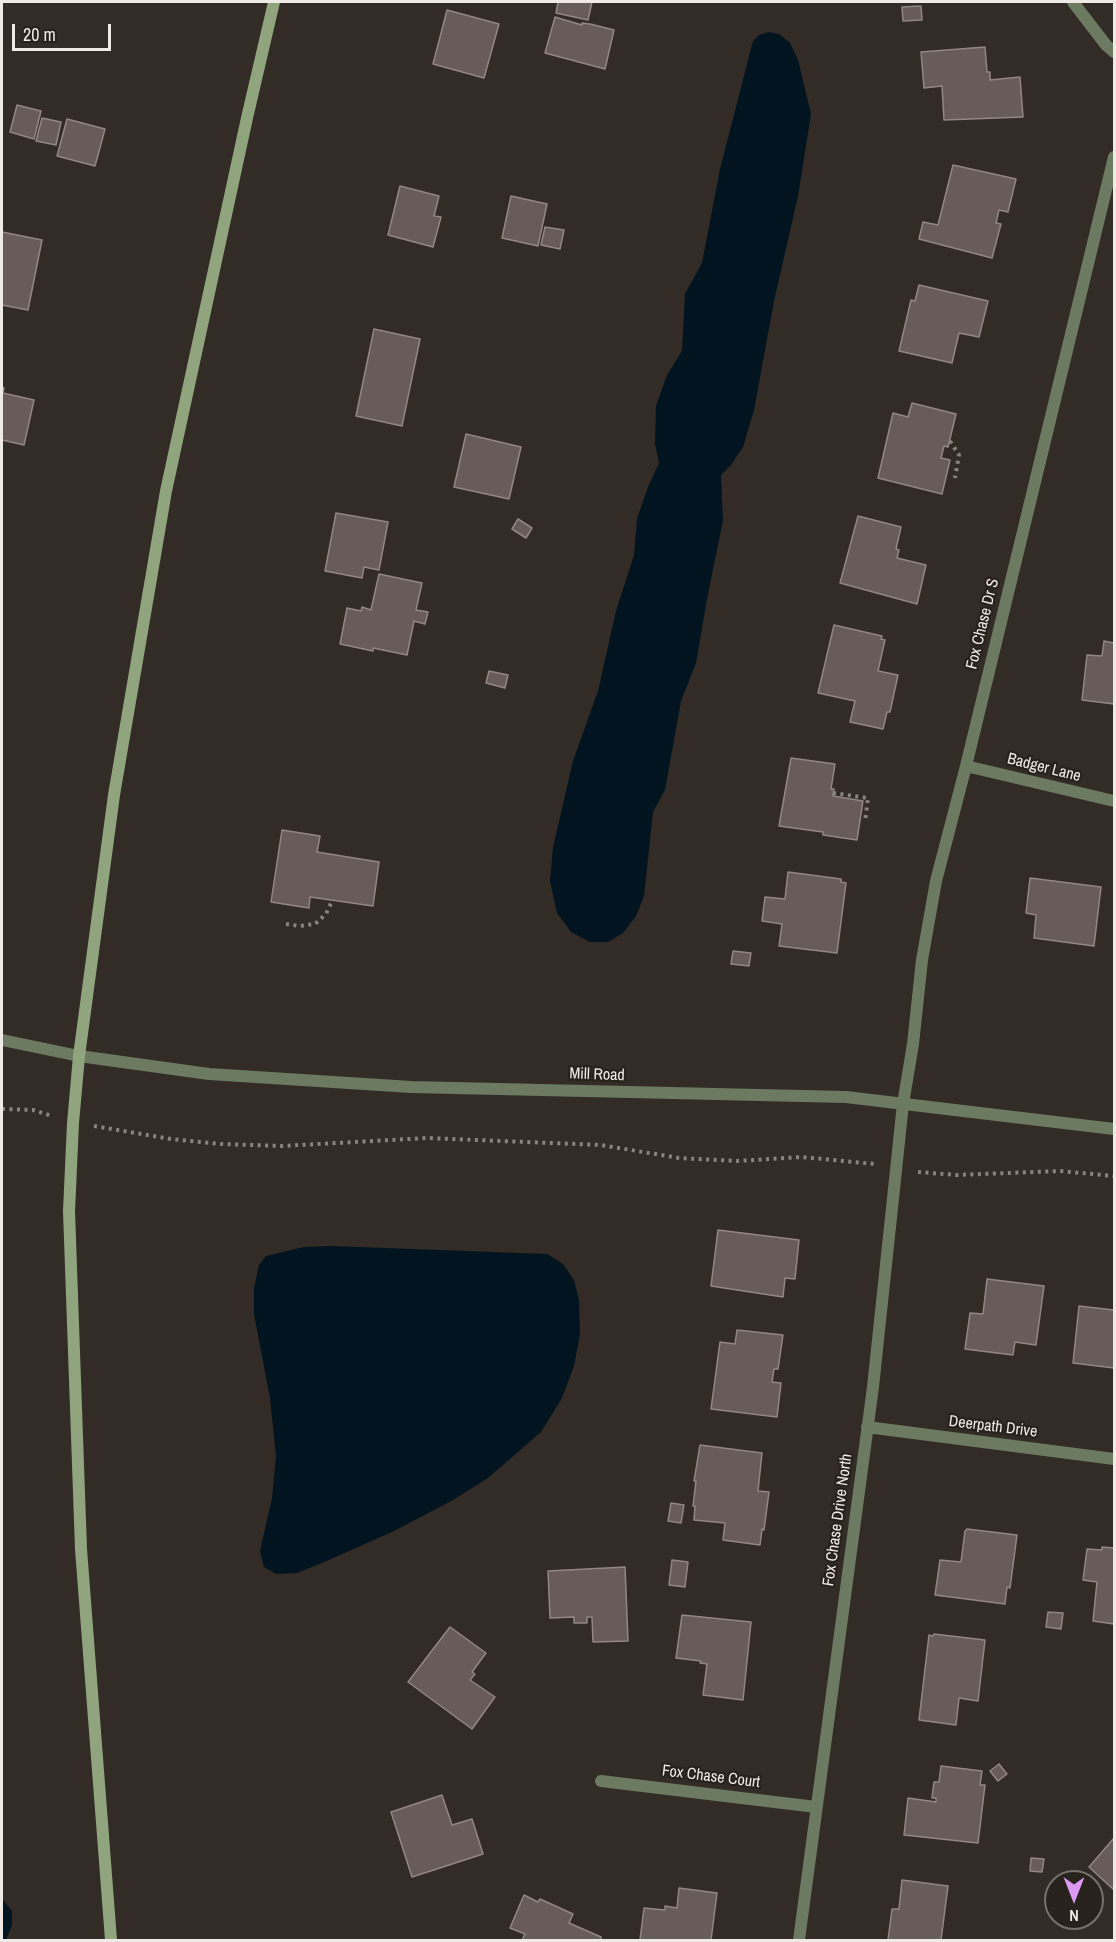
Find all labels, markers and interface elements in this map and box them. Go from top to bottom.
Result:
scale bar [15,12,114,50]
text: 20 m [23,22,56,47]
street label: Fox Chase Dr S [962,577,1004,671]
street label: Badger Lane [1005,750,1083,786]
street label: Mill Road [569,1064,625,1086]
street label: Deerpath Drive [948,1412,1038,1442]
street label: Fox Chase Drive North [819,1453,857,1587]
street label: Fox Chase Court [661,1761,761,1793]
north arrow [1044,1870,1104,1930]
text: N [1069,1905,1079,1927]

